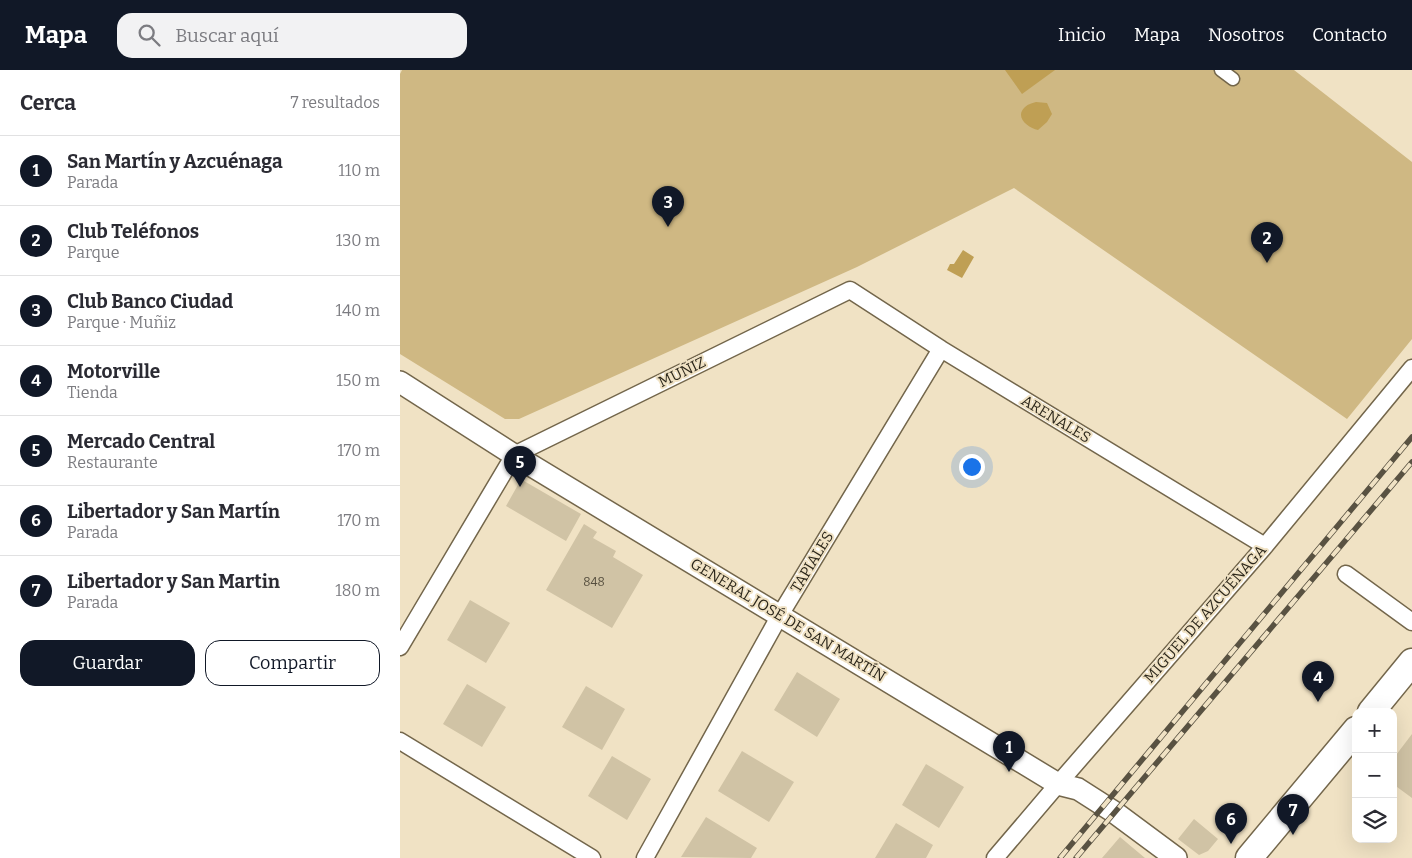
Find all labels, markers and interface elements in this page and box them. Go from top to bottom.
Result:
search box [117,13,467,58]
text: Mapa [25,21,87,49]
icon: search [135,21,163,49]
text: Buscar aquí [175,24,279,47]
text: Inicio [1058,24,1106,46]
text: Mapa [1134,24,1180,46]
text: Nosotros [1208,24,1284,46]
text: Contacto [1312,24,1387,46]
text: Cerca [20,90,76,116]
text: 7 resultados [290,93,380,112]
text: San Martín y Azcuénaga [67,150,283,173]
text: 1 [33,161,39,180]
text: 110 m [338,161,380,180]
text: Parada [67,173,118,192]
pin: 3 [652,186,684,227]
text: Club Teléfonos [67,220,199,243]
pin: 2 [1251,222,1283,263]
text: 2 [31,231,41,250]
text: 130 m [336,231,380,250]
text: Parque [67,243,120,262]
text: Club Banco Ciudad [67,290,233,313]
text: 3 [31,301,41,320]
text: 140 m [335,301,380,320]
text: Parque · Muñiz [67,313,176,332]
street label: MUÑIZ [655,353,709,391]
text: Motorville [67,360,160,383]
text: 4 [31,371,41,390]
text: 150 m [336,371,380,390]
text: Tienda [67,383,118,402]
street label: ARENALES [1018,391,1094,447]
text: Mercado Central [67,430,215,453]
text: 5 [32,441,40,460]
text: 170 m [337,441,380,460]
pin: 5 [504,446,536,487]
text: Restaurante [67,453,158,472]
your location [959,454,985,480]
text: Libertador y San Martín [67,500,280,523]
text: 6 [31,511,41,530]
text: 170 m [337,511,380,530]
text: Parada [67,523,118,542]
street label: TAPIALES [787,528,837,596]
street label: MIGUEL DE AZCUÉNAGA [1140,541,1270,687]
street label: GENERAL JOSÉ DE SAN MARTÍN [687,554,889,686]
text: Libertador y San Martin [67,570,280,593]
house number: 848 [583,575,605,589]
text: 7 [32,581,40,600]
text: 180 m [335,581,380,600]
text: Parada [67,593,118,612]
button: Guardar [20,640,195,686]
button: Compartir [205,640,380,686]
pin: 4 [1302,661,1334,702]
map controls [1352,708,1397,843]
button: + [1352,708,1397,753]
pin: 1 [993,731,1025,772]
button: − [1352,753,1397,798]
pin: 7 [1277,794,1309,835]
button: layers [1352,798,1397,843]
pin: 6 [1215,803,1247,844]

